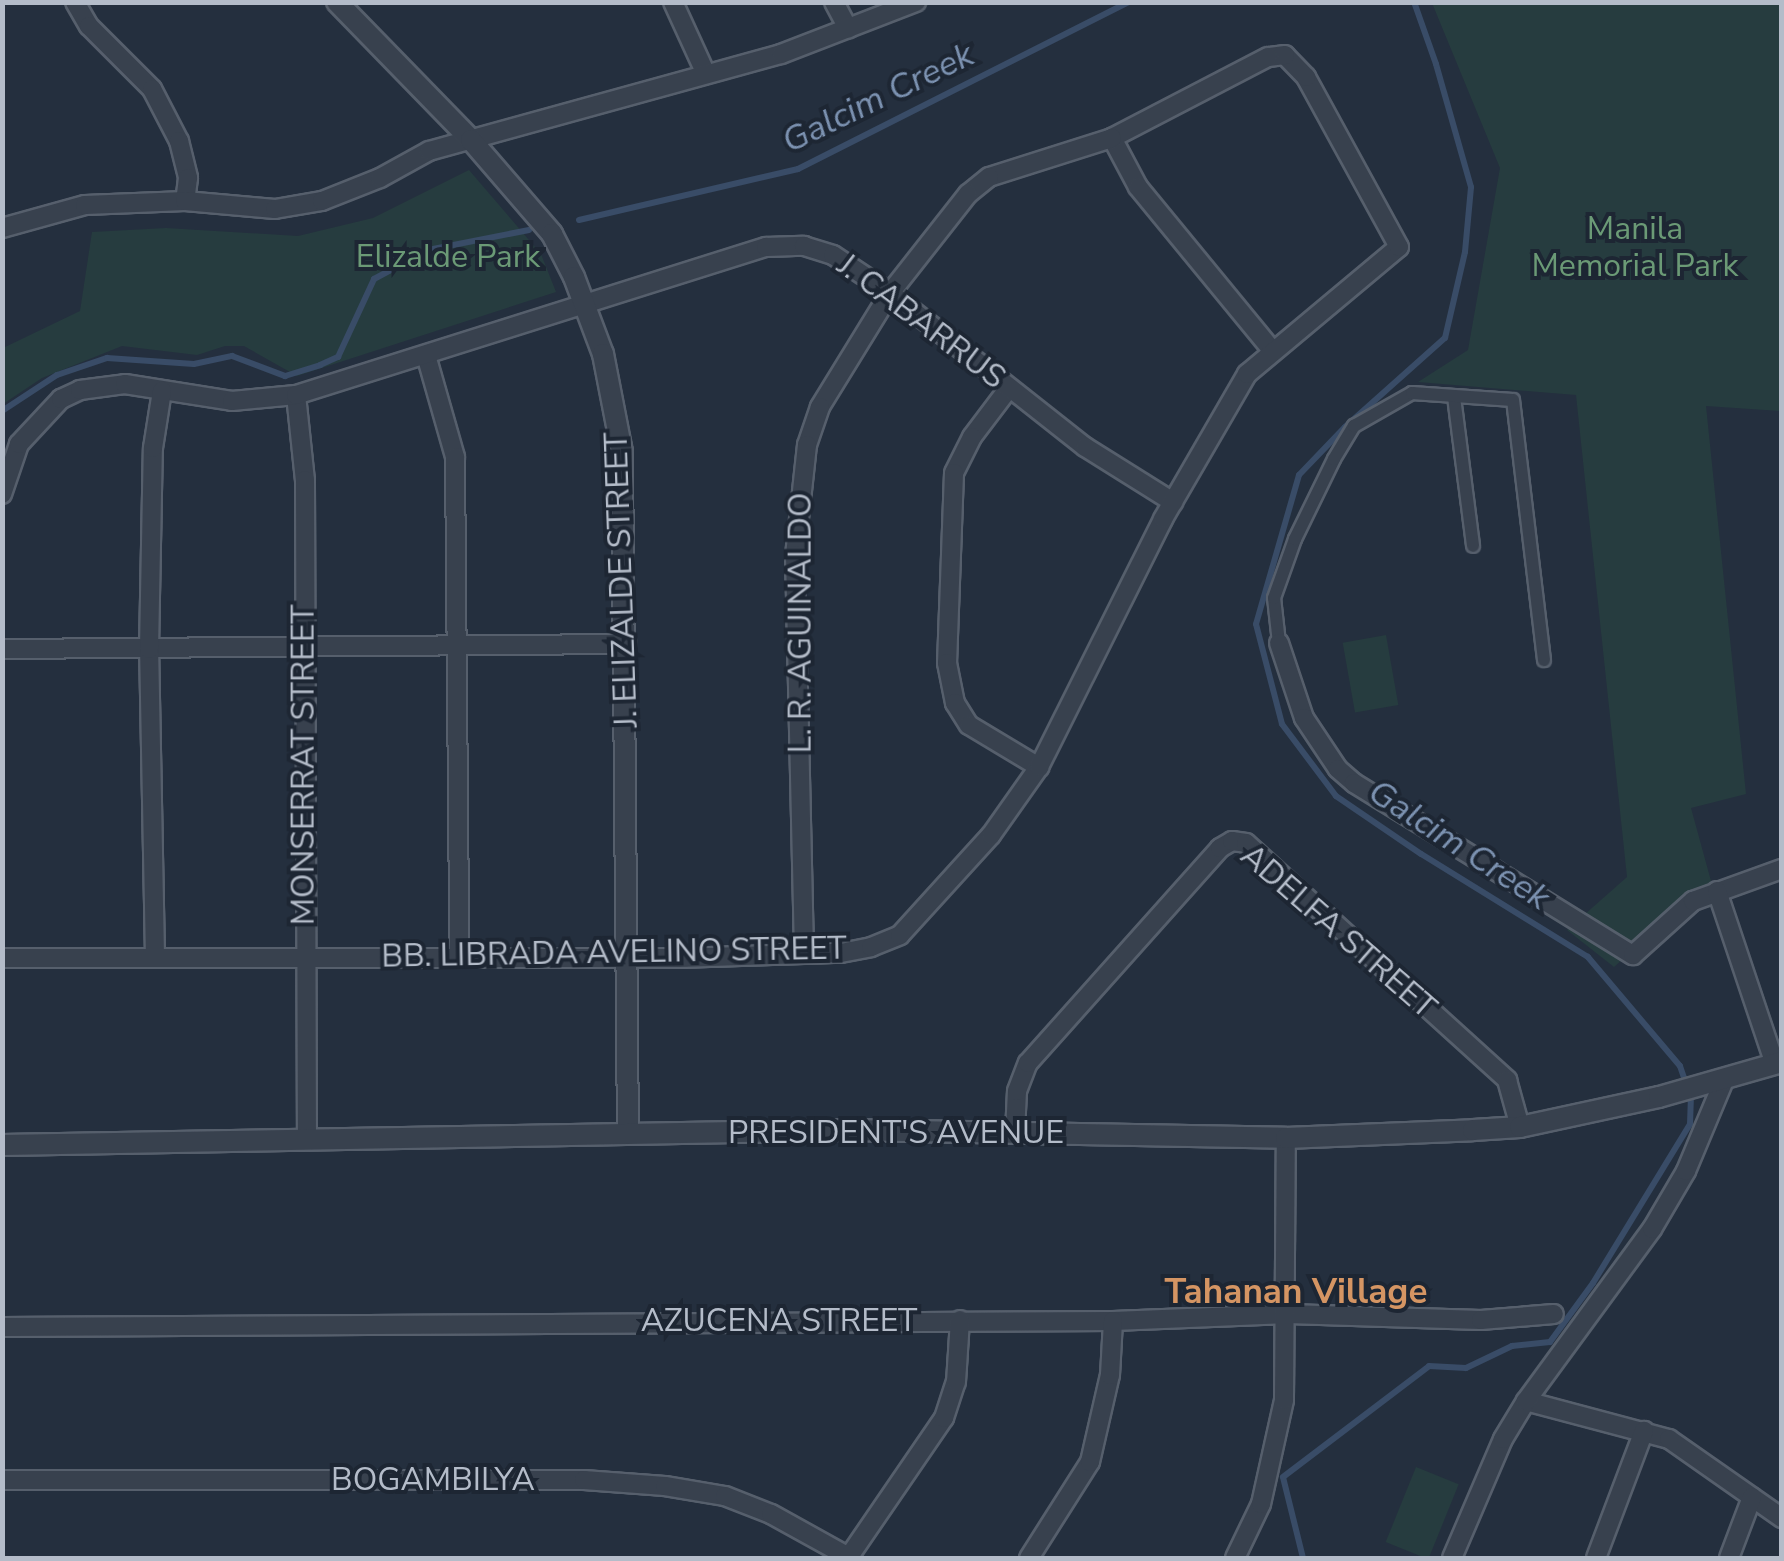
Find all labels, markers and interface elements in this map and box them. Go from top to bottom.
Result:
water label: Galcim Creek [775,34,981,162]
park label: Manila Memorial Park [1531,211,1739,286]
park label: Elizalde Park [356,238,540,276]
street label: J. CABARRUS [829,246,1013,398]
street label: J. ELIZALDE STREET [598,432,646,728]
street label: L. R. AGUINALDO [782,493,820,753]
street label: MONSERRAT STREET [285,605,323,925]
water label: Galcim Creek [1360,771,1558,919]
street label: ADELFA STREET [1232,837,1444,1027]
street label: BB. LIBRADA AVELINO STREET [381,930,847,976]
street label: PRESIDENT'S AVENUE [728,1114,1064,1152]
district label: Tahanan Village [1165,1271,1427,1313]
street label: AZUCENA STREET [641,1302,917,1340]
street label: BOGAMBILYA [331,1461,535,1499]

